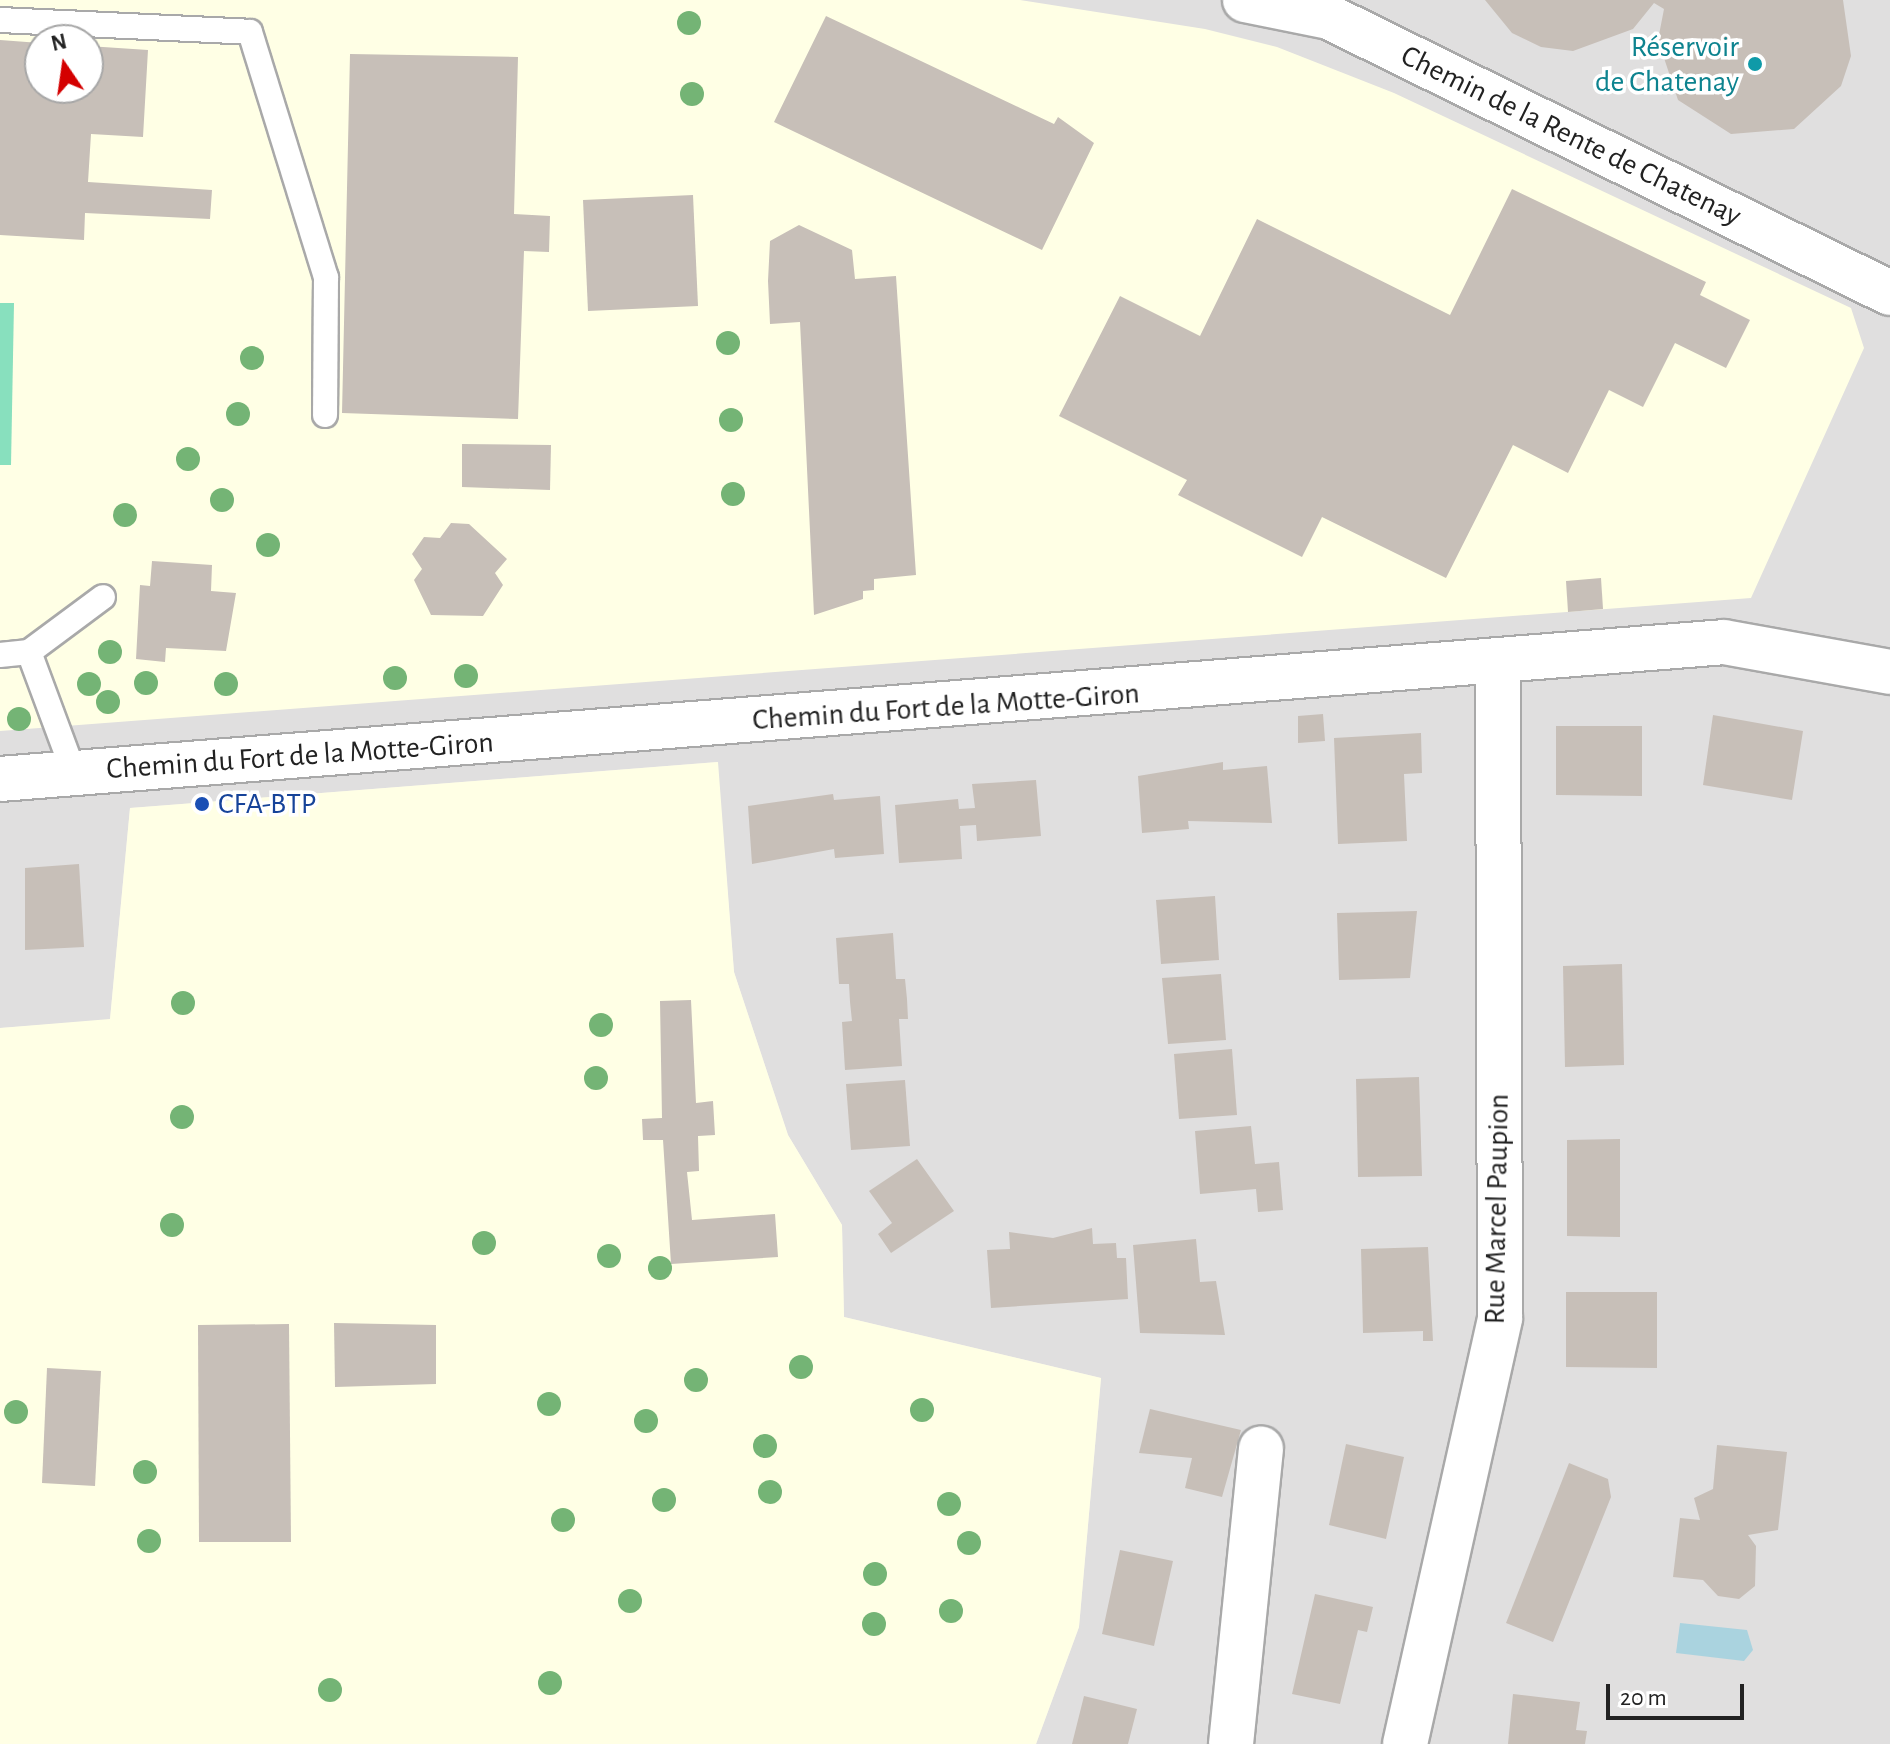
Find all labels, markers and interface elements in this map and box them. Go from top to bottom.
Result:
north arrow [24,24,104,104]
place label: Réservoir de Chatenay [1595,29,1739,100]
text: N [49,30,69,55]
street label: Chemin de la Rente de Chatenay [1395,38,1747,234]
marker: Réservoir de Chatenay [1746,55,1764,73]
street label: Chemin du Fort de la Motte-Giron [751,676,1141,738]
street label: Chemin du Fort de la Motte-Giron [105,725,495,787]
place label: CFA-BTP [218,786,316,822]
marker: CFA-BTP [193,795,211,813]
street label: Rue Marcel Paupion [1477,1093,1517,1325]
scale bar [1610,1668,1748,1718]
text: 20 m [1620,1686,1667,1710]

